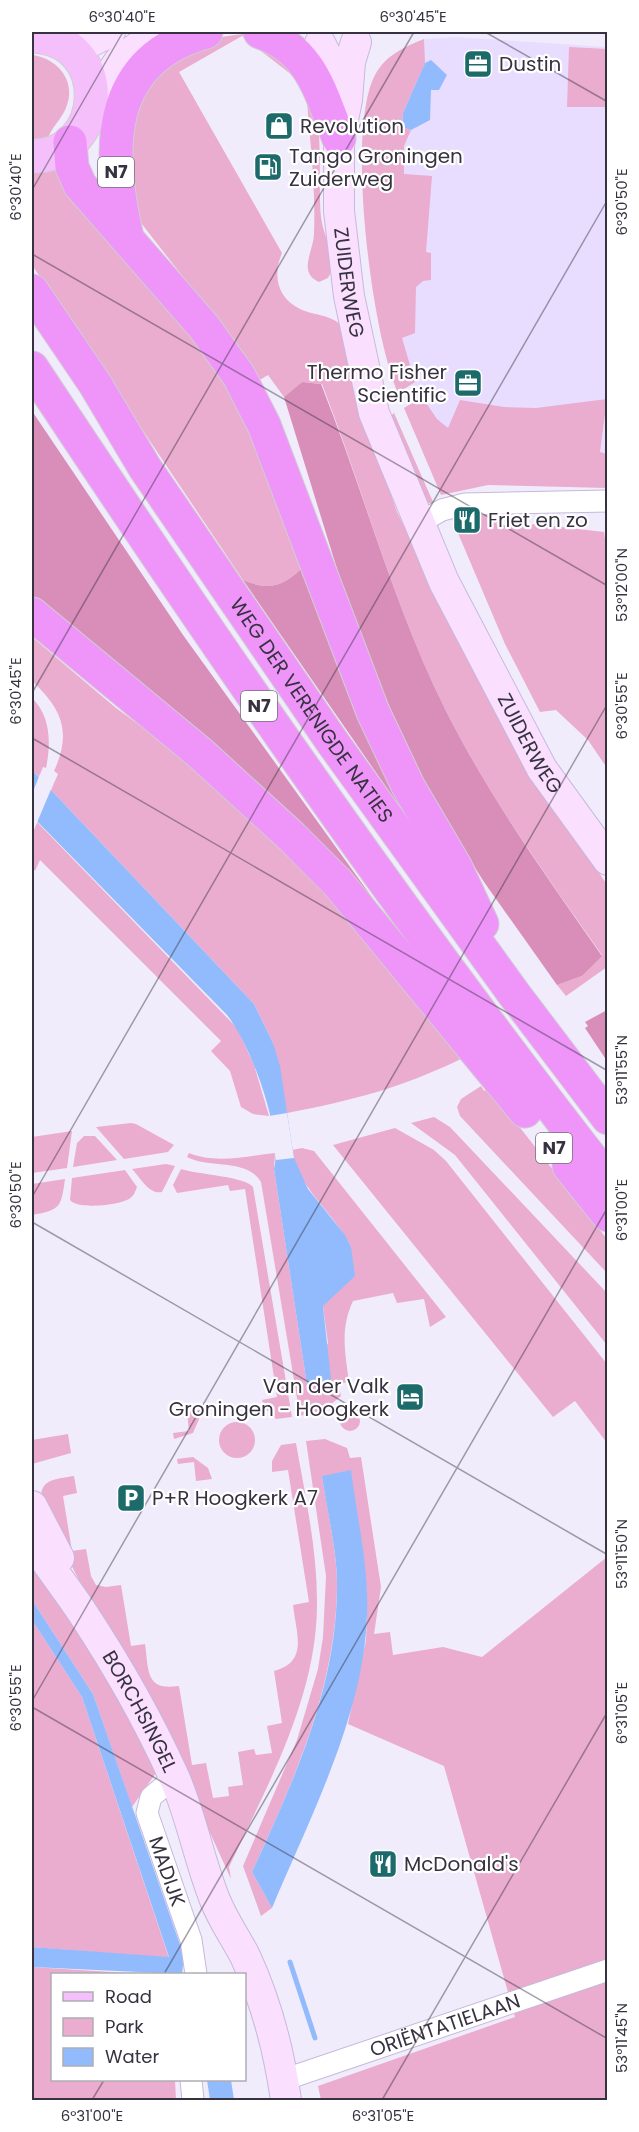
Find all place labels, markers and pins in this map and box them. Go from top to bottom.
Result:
office icon: Dustin [462,48,494,80]
place label: Dustin [499,50,561,78]
shop icon: Revolution [263,110,295,142]
place label: Revolution [300,112,404,140]
place label: Tango Groningen Zuiderweg [289,142,463,193]
fuel station icon: Tango Groningen Zuiderweg [252,151,284,183]
place label: Thermo Fisher Scientific [307,358,447,409]
office icon: Thermo Fisher Scientific [452,367,484,399]
restaurant icon: Friet en zo [451,504,483,536]
place label: Friet en zo [488,506,588,534]
place label: Van der Valk Groningen - Hoogkerk [169,1372,390,1423]
hotel icon: Van der Valk Groningen - Hoogkerk [394,1381,426,1413]
parking icon: P+R Hoogkerk A7 [115,1482,147,1514]
place label: P+R Hoogkerk A7 [152,1484,318,1512]
restaurant icon: McDonald's [367,1848,399,1880]
place label: McDonald's [404,1850,519,1878]

